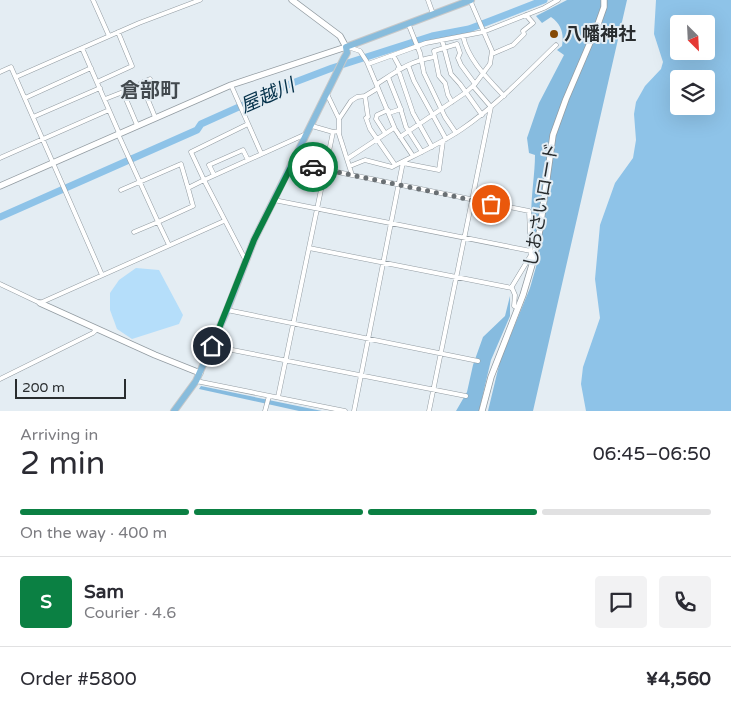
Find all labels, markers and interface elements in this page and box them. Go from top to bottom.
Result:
north arrow [670,15,715,60]
map controls [670,15,715,115]
place label: 八幡神社 [564,23,636,45]
marker: 八幡神社 [548,28,560,40]
button: layers [670,70,715,115]
water label: 屋越川 [237,73,300,118]
district label: 倉部町 [120,79,180,103]
street label: しおさいロード [519,141,563,269]
courier [288,142,338,192]
icon: car [299,153,327,181]
pin [470,183,512,225]
icon: bag [477,190,505,218]
pin [191,325,233,367]
icon: home [198,332,226,360]
scale bar [15,376,126,399]
text: 200 m [22,379,65,396]
text: Arriving in [20,425,98,445]
text: 06:45–06:50 [593,443,711,465]
text: 2 min [20,445,105,483]
text: On the way · 400 m [20,523,167,543]
button: chat [595,576,647,628]
button: phone [659,576,711,628]
text: Sam [84,581,124,603]
text: S [40,591,52,613]
text: Courier · 4.6 [84,603,176,623]
text: Order #5800 [20,668,137,690]
text: ¥4,560 [646,668,711,690]

